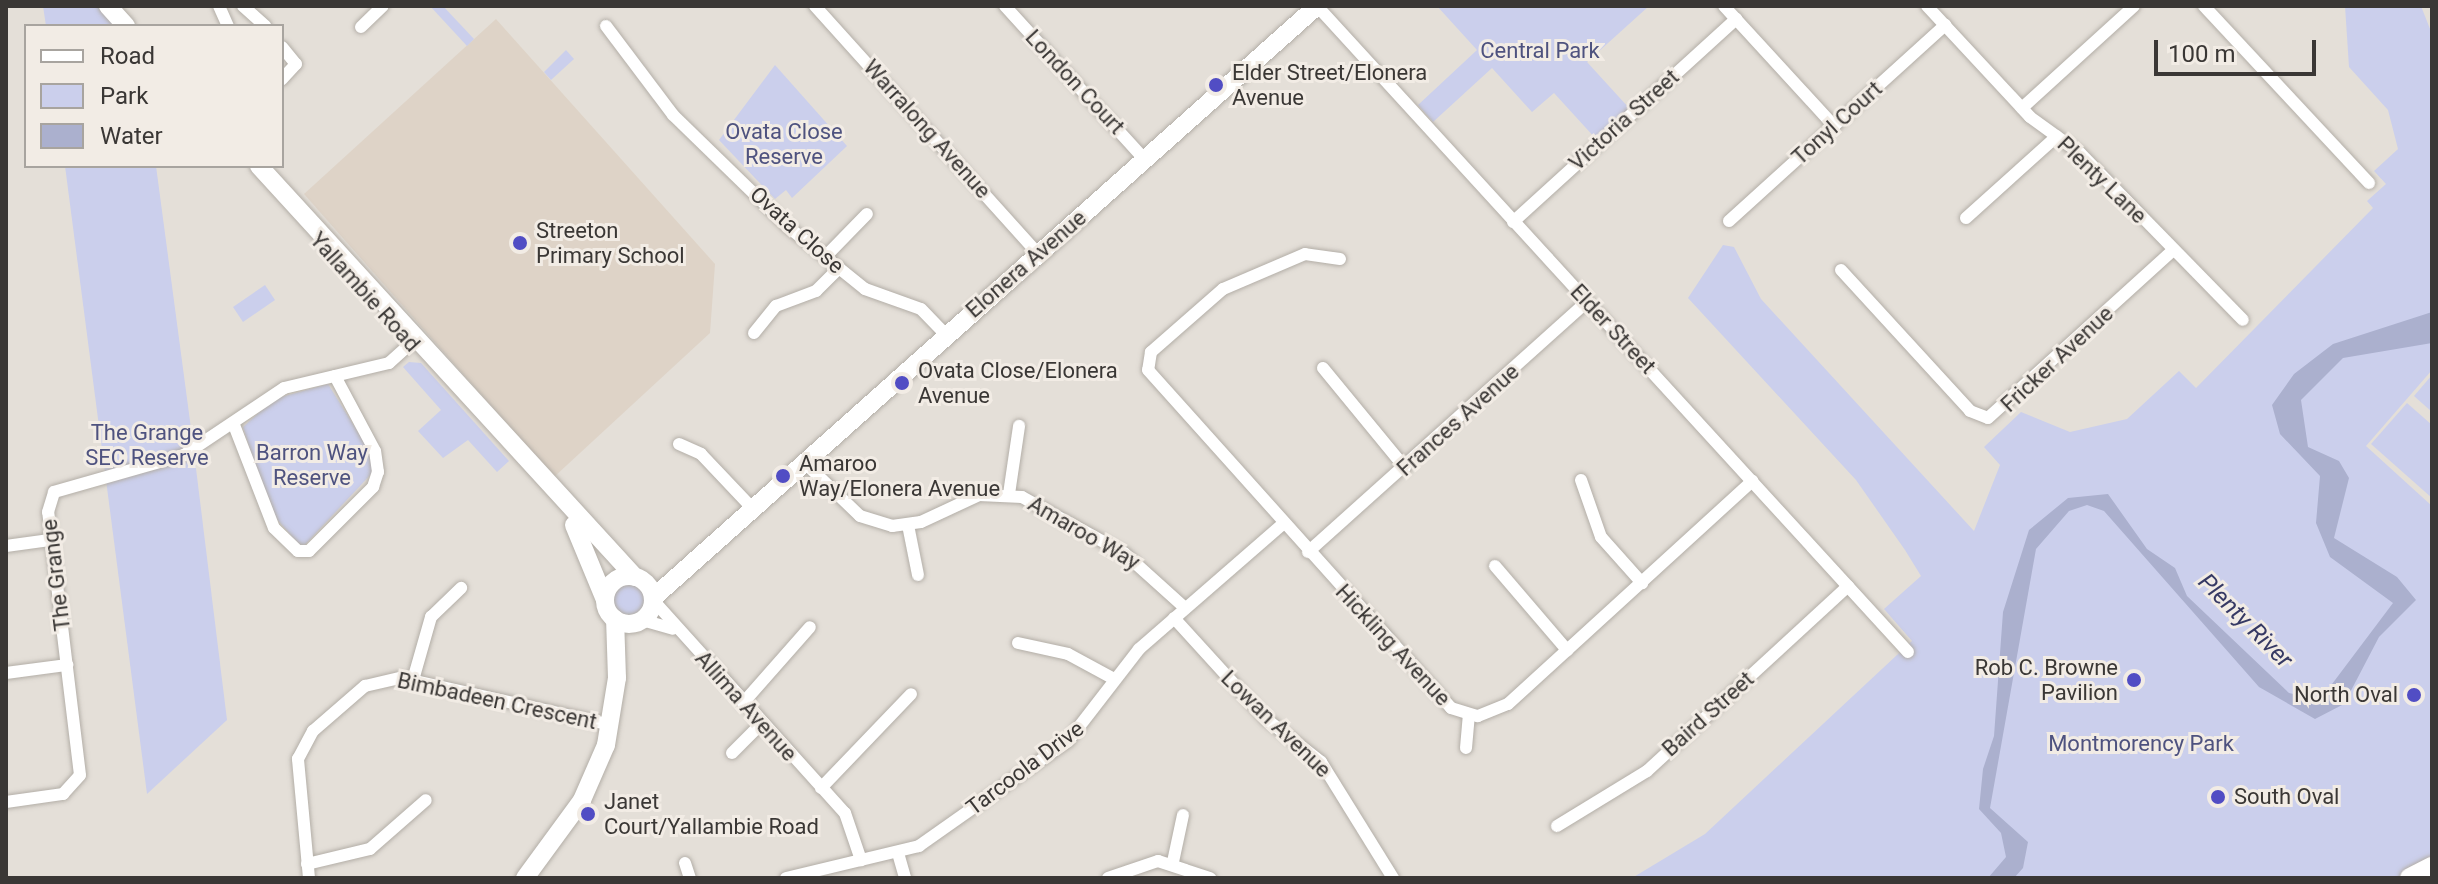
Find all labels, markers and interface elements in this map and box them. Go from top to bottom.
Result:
legend [24,24,284,168]
street label: London Court [1020,24,1130,140]
scale bar [2158,24,2320,74]
park label: Central Park [1480,38,1600,64]
text: 100 m [2168,40,2235,68]
text: Road [100,42,155,70]
street label: Warralong Avenue [858,54,996,204]
place label: Elder Street/Elonera Avenue [1232,59,1427,110]
street label: Victoria Street [1564,64,1684,176]
marker: Elder Street/Elonera Avenue [1207,76,1225,94]
street label: Tonyl Court [1786,76,1888,170]
text: Park [100,82,148,110]
park label: Ovata Close Reserve [725,118,843,170]
text: Water [100,122,163,150]
street label: Plenty Lane [2052,131,2152,229]
street label: Ovata Close [745,181,849,279]
street label: Elonera Avenue [961,205,1091,323]
place label: Streeton Primary School [536,217,685,268]
street label: Yallambie Road [304,227,426,357]
marker: Streeton Primary School [511,234,529,252]
street label: Elder Street [1565,279,1661,379]
street label: Fricker Avenue [1995,300,2119,418]
place label: Ovata Close/Elonera Avenue [918,357,1118,408]
street label: Frances Avenue [1392,358,1524,482]
marker: Ovata Close/Elonera Avenue [893,374,911,392]
park label: The Grange SEC Reserve [85,419,209,470]
park label: Barron Way Reserve [256,439,368,490]
place label: Amaroo Way/Elonera Avenue [799,450,1000,502]
marker: Amaroo Way/Elonera Avenue [774,467,792,485]
street label: Amaroo Way [1023,490,1145,576]
street label: The Grange [36,518,76,632]
water label: Plenty River [2192,568,2298,674]
street label: Hickling Avenue [1330,579,1456,711]
street label: Allima Avenue [690,645,802,767]
place label: Rob C. Browne Pavilion [1975,654,2118,706]
street label: Lowan Avenue [1216,665,1336,783]
street label: Baird Street [1657,666,1759,762]
street label: Bimbadeen Crescent [395,667,599,735]
marker: Rob C. Browne Pavilion [2125,671,2143,689]
place label: North Oval [2294,682,2398,708]
marker: North Oval [2405,686,2423,704]
street label: Tarcoola Drive [961,715,1089,821]
park label: Montmorency Park [2048,731,2234,757]
place label: South Oval [2234,784,2339,810]
place label: Janet Court/Yallambie Road [604,788,819,840]
marker: South Oval [2209,788,2227,806]
marker: Janet Court/Yallambie Road [579,805,597,823]

